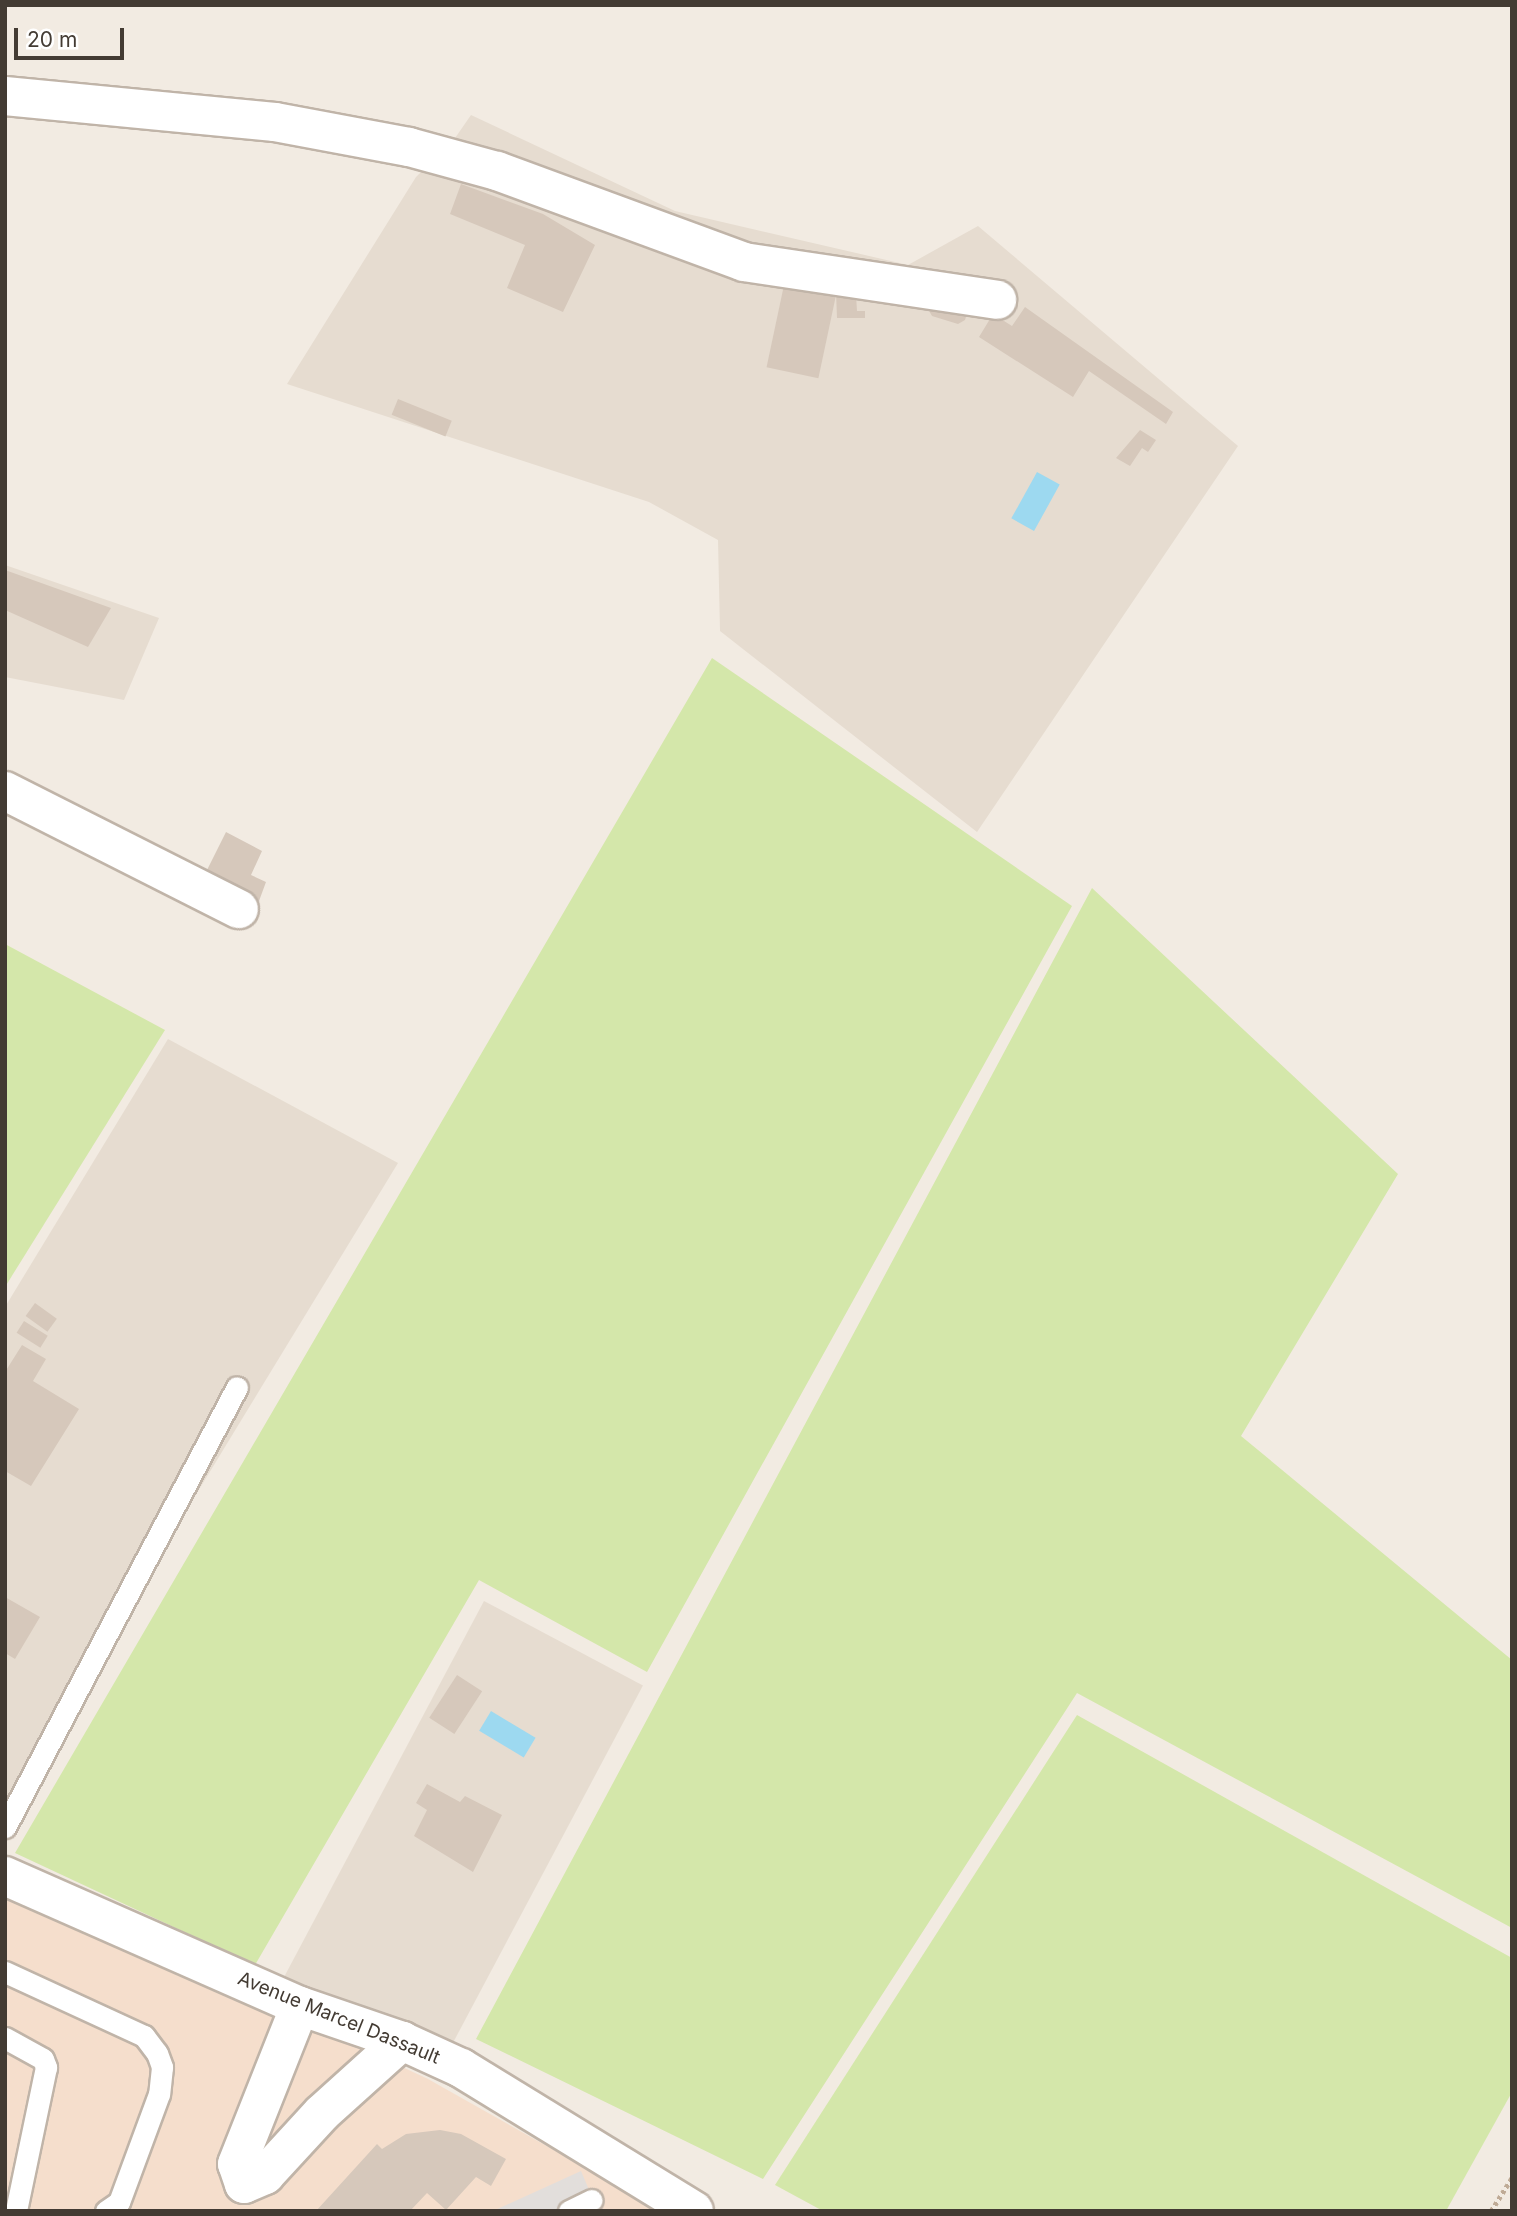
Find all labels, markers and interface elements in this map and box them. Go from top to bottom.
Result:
scale bar [18,14,128,58]
text: 20 m [27,27,77,52]
street label: Avenue Marcel Dassault [235,1967,443,2069]

